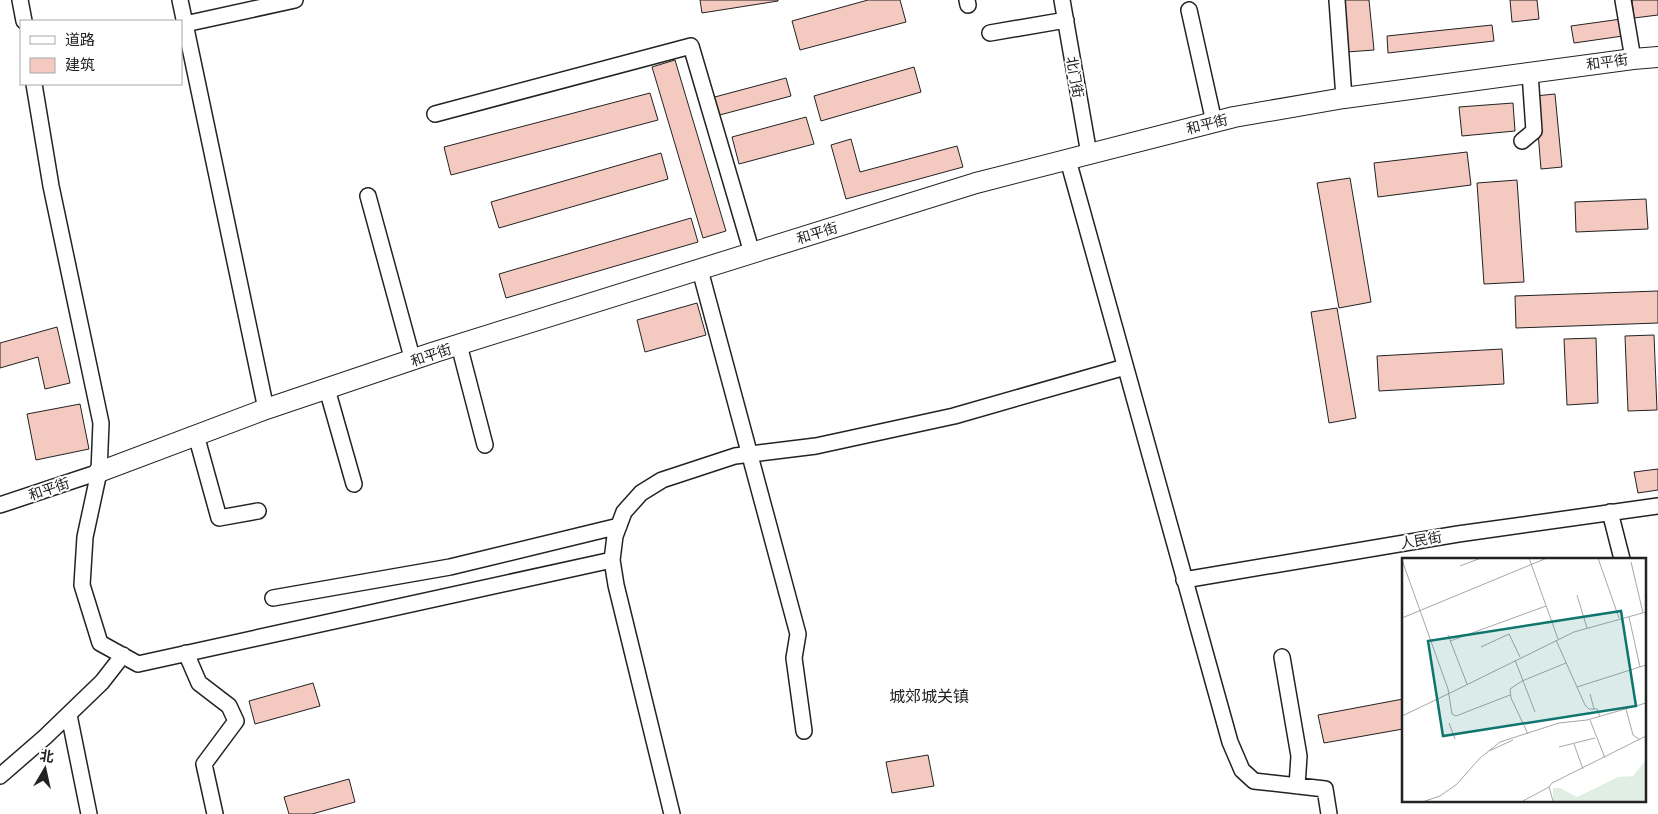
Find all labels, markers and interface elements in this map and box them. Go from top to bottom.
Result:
legend [20,20,182,85]
text: 道路 [65,31,95,49]
street label: 和平街 [1585,51,1629,73]
street label: 北门街 [1063,55,1087,99]
text: 建筑 [65,56,95,74]
street label: 和平街 [1185,111,1229,137]
street label: 和平街 [795,219,839,247]
street label: 和平街 [409,341,453,369]
street label: 和平街 [27,475,71,503]
street label: 人民街 [1399,528,1443,552]
inset map [1402,558,1646,802]
district label: 城郊城关镇 [889,687,969,706]
north arrow [20,744,70,794]
text: 北 [39,747,55,765]

